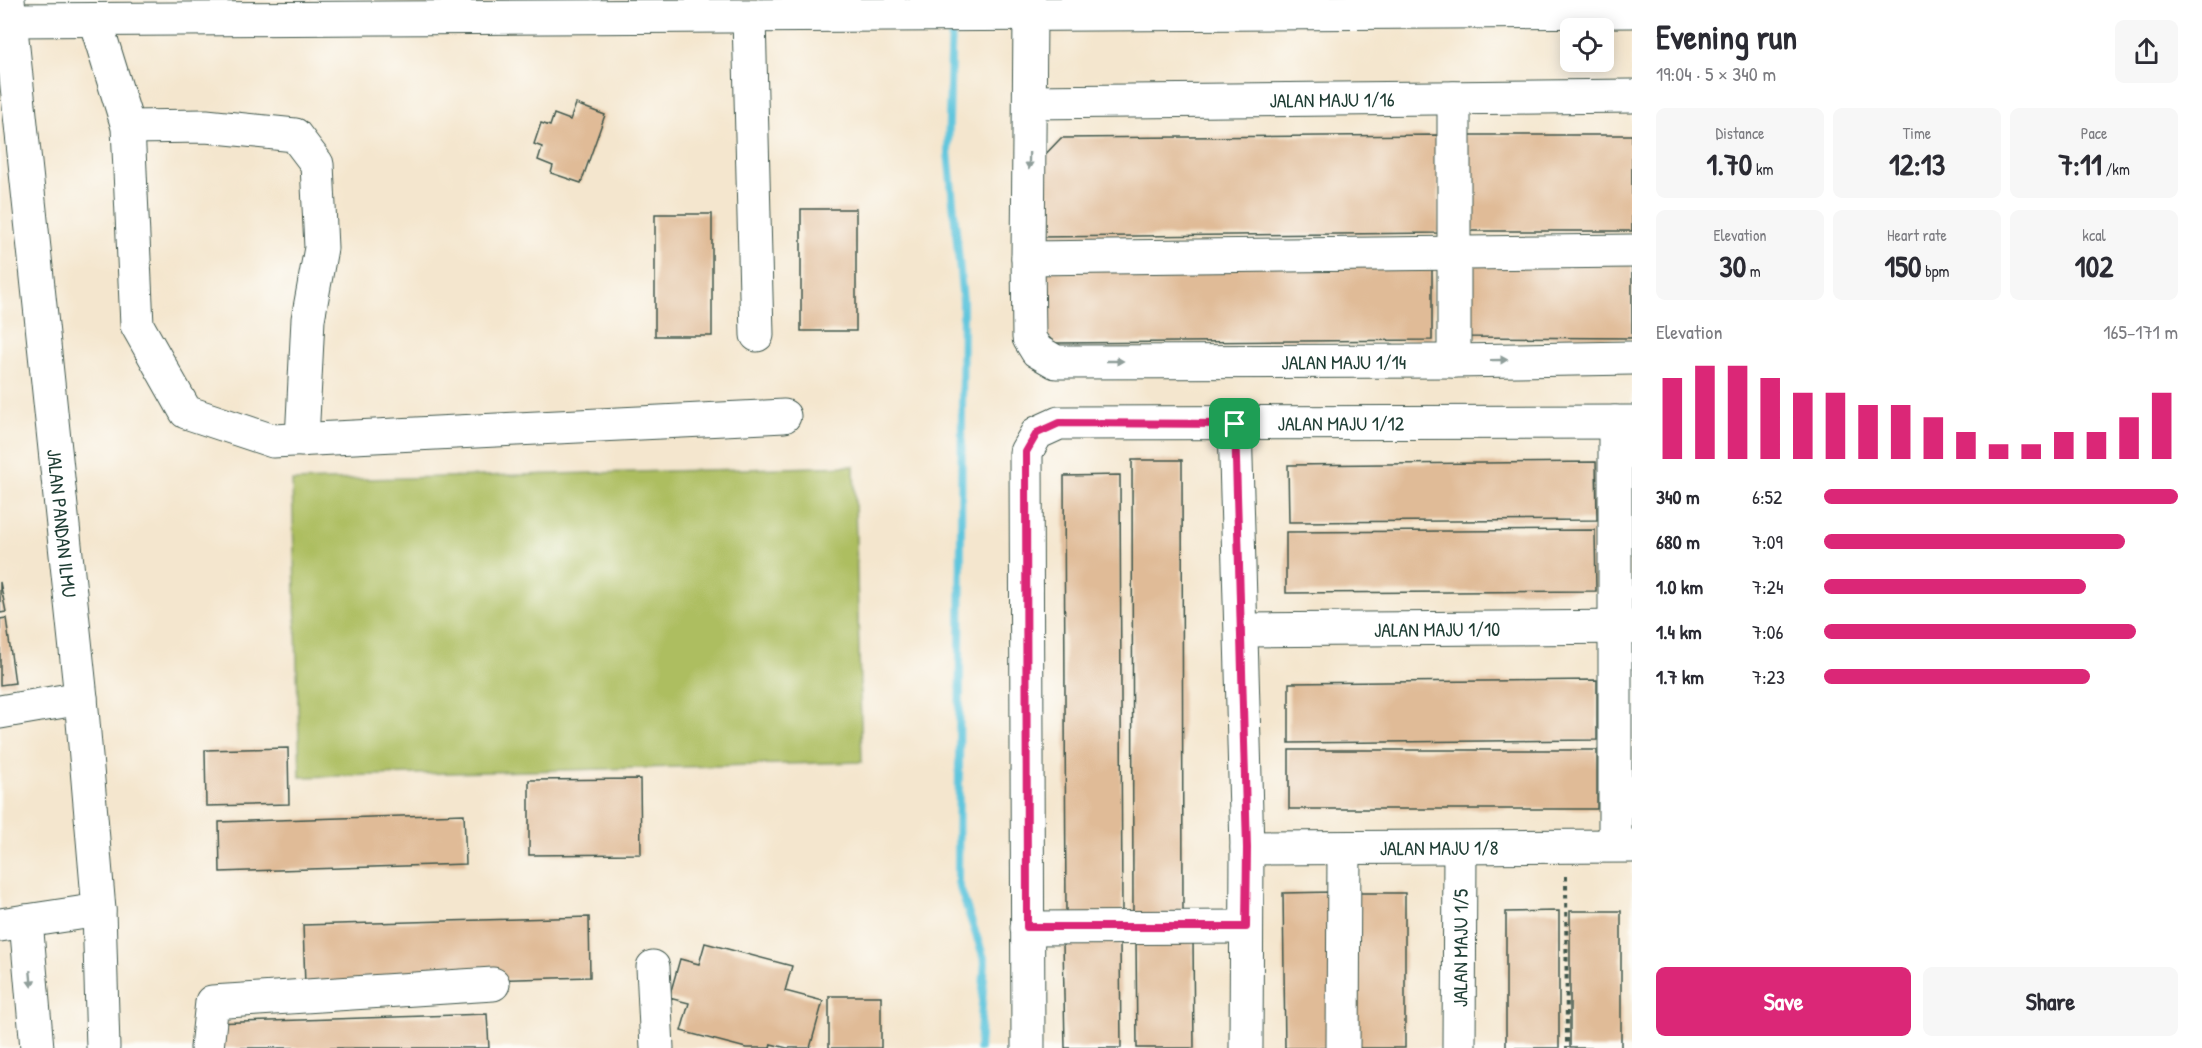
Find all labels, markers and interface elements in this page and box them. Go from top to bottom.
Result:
text: Evening run [1656,15,1797,59]
map controls [1560,18,1614,72]
button: locate [1560,18,1614,72]
button: share [2115,20,2178,83]
text: 19:04 · 5 × 340 m [1656,60,1776,87]
street label: JALAN MAJU 1/16 [1269,85,1395,113]
text: Distance [1716,122,1764,144]
text: Time [1903,122,1931,144]
text: Pace [2081,122,2107,144]
text: 1.70 [1707,144,1752,184]
text: 12:13 [1889,144,1945,184]
text: 7:11 [2058,144,2102,184]
one-way arrow [1025,151,1034,170]
text: km [1752,158,1773,180]
text: /km [2102,158,2130,180]
text: Elevation [1713,224,1767,246]
text: Heart rate [1887,224,1947,246]
text: kcal [2082,224,2106,246]
text: 30 [1719,246,1746,286]
text: 150 [1884,246,1922,286]
text: 102 [2075,246,2113,286]
text: m [1746,260,1761,282]
text: bpm [1922,260,1950,282]
text: Elevation [1656,318,1722,345]
text: 165–171 m [2103,318,2178,345]
street label: JALAN MAJU 1/14 [1281,348,1406,375]
one-way arrow [1489,355,1508,365]
one-way arrow [1105,356,1124,366]
pin [1209,398,1260,449]
icon: arrive [1218,407,1251,440]
street label: JALAN MAJU 1/12 [1278,409,1405,436]
street label: JALAN PANDAN ILMU [42,448,84,599]
text: 340 m [1656,483,1700,510]
text: 6:52 [1752,483,1782,510]
text: 680 m [1656,528,1700,555]
text: 7:09 [1752,528,1783,555]
text: 1.0 km [1656,573,1703,600]
text: 7:24 [1752,573,1783,600]
street label: JALAN MAJU 1/10 [1374,615,1500,642]
text: 1.4 km [1656,618,1702,645]
text: 7:06 [1752,618,1783,645]
text: 1.7 km [1656,663,1704,690]
text: 7:23 [1752,663,1785,690]
street label: JALAN MAJU 1/8 [1380,833,1498,861]
street label: JALAN MAJU 1/5 [1446,888,1473,1007]
button: Save [1656,967,1911,1036]
button: Share [1923,967,2178,1036]
one-way arrow [26,970,36,989]

